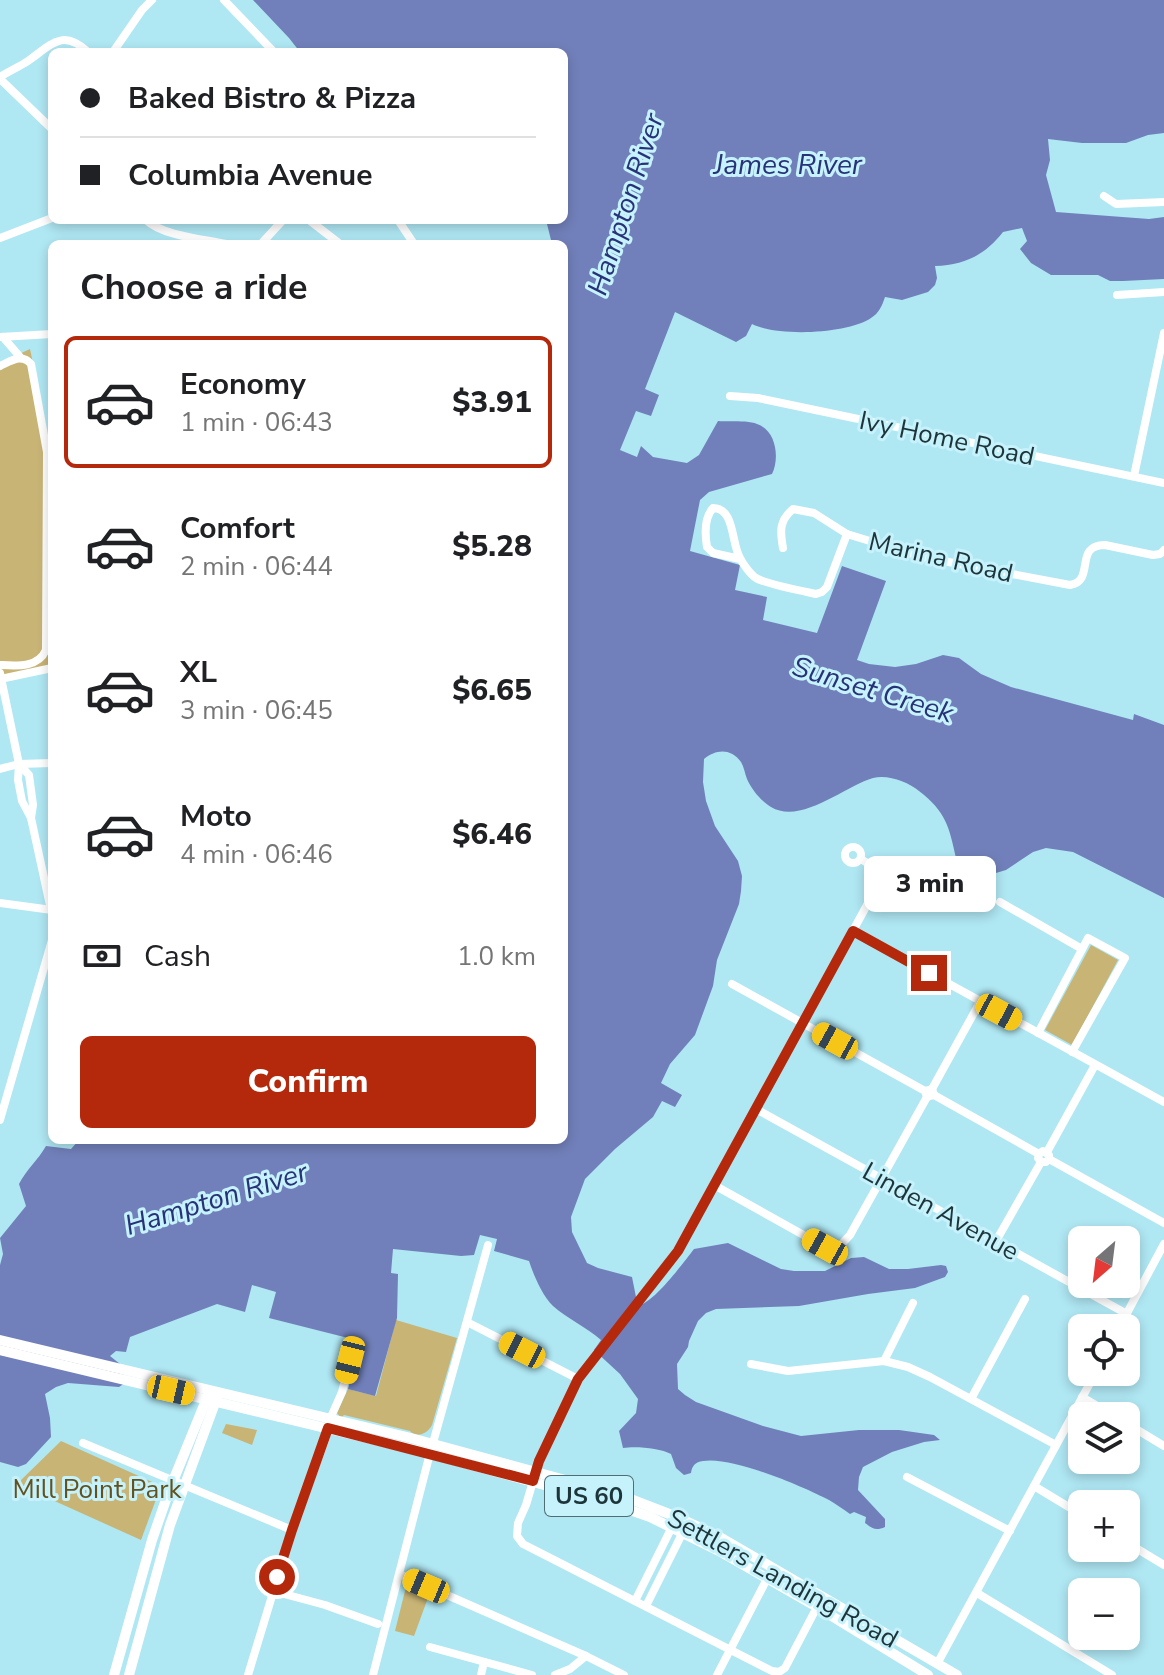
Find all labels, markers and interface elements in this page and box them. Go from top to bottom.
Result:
text: Baked Bistro & Pizza [128,78,416,119]
water label: Hampton River [579,108,674,300]
water label: James River [712,146,863,184]
text: Columbia Avenue [128,155,372,196]
text: Choose a ride [80,263,308,312]
text: Economy [180,364,306,405]
icon: car [84,366,156,438]
text: $3.91 [452,382,532,423]
street label: Ivy Home Road [856,403,1038,474]
text: 1 min · 06:43 [180,405,333,440]
text: Comfort [180,508,295,549]
icon: car [84,510,156,582]
street label: Marina Road [865,524,1016,591]
text: $5.28 [452,526,532,567]
text: 2 min · 06:44 [180,549,333,584]
water label: Sunset Creek [787,647,959,733]
text: XL [180,652,217,693]
icon: car [84,654,156,726]
text: $6.65 [452,670,532,711]
text: 3 min · 06:45 [180,693,333,728]
text: Moto [180,796,252,837]
icon: car [84,798,156,870]
text: $6.46 [452,814,532,855]
text: 4 min · 06:46 [180,837,333,872]
callout: 3 min [863,857,995,913]
text: 3 min [896,866,964,901]
icon: cash [80,934,124,978]
text: Cash [144,936,211,977]
text: 1.0 km [457,939,536,974]
route end [911,955,947,991]
car [972,990,1026,1034]
car [808,1019,862,1063]
button: Confirm [80,1036,536,1128]
water label: Hampton River [120,1153,313,1245]
street label: Linden Avenue [856,1154,1025,1269]
car [798,1225,852,1269]
north arrow [1068,1226,1140,1298]
map controls [1068,1226,1140,1650]
button: locate [1068,1314,1140,1386]
car [495,1328,549,1372]
car [333,1334,367,1386]
car [145,1373,197,1407]
button: layers [1068,1402,1140,1474]
park label: Mill Point Park [12,1472,183,1507]
road number: US 60 [545,1476,633,1516]
button: + [1068,1490,1140,1562]
street label: Settlers Landing Road [661,1500,904,1656]
route start [259,1559,295,1595]
car [399,1566,453,1606]
button: − [1068,1578,1140,1650]

